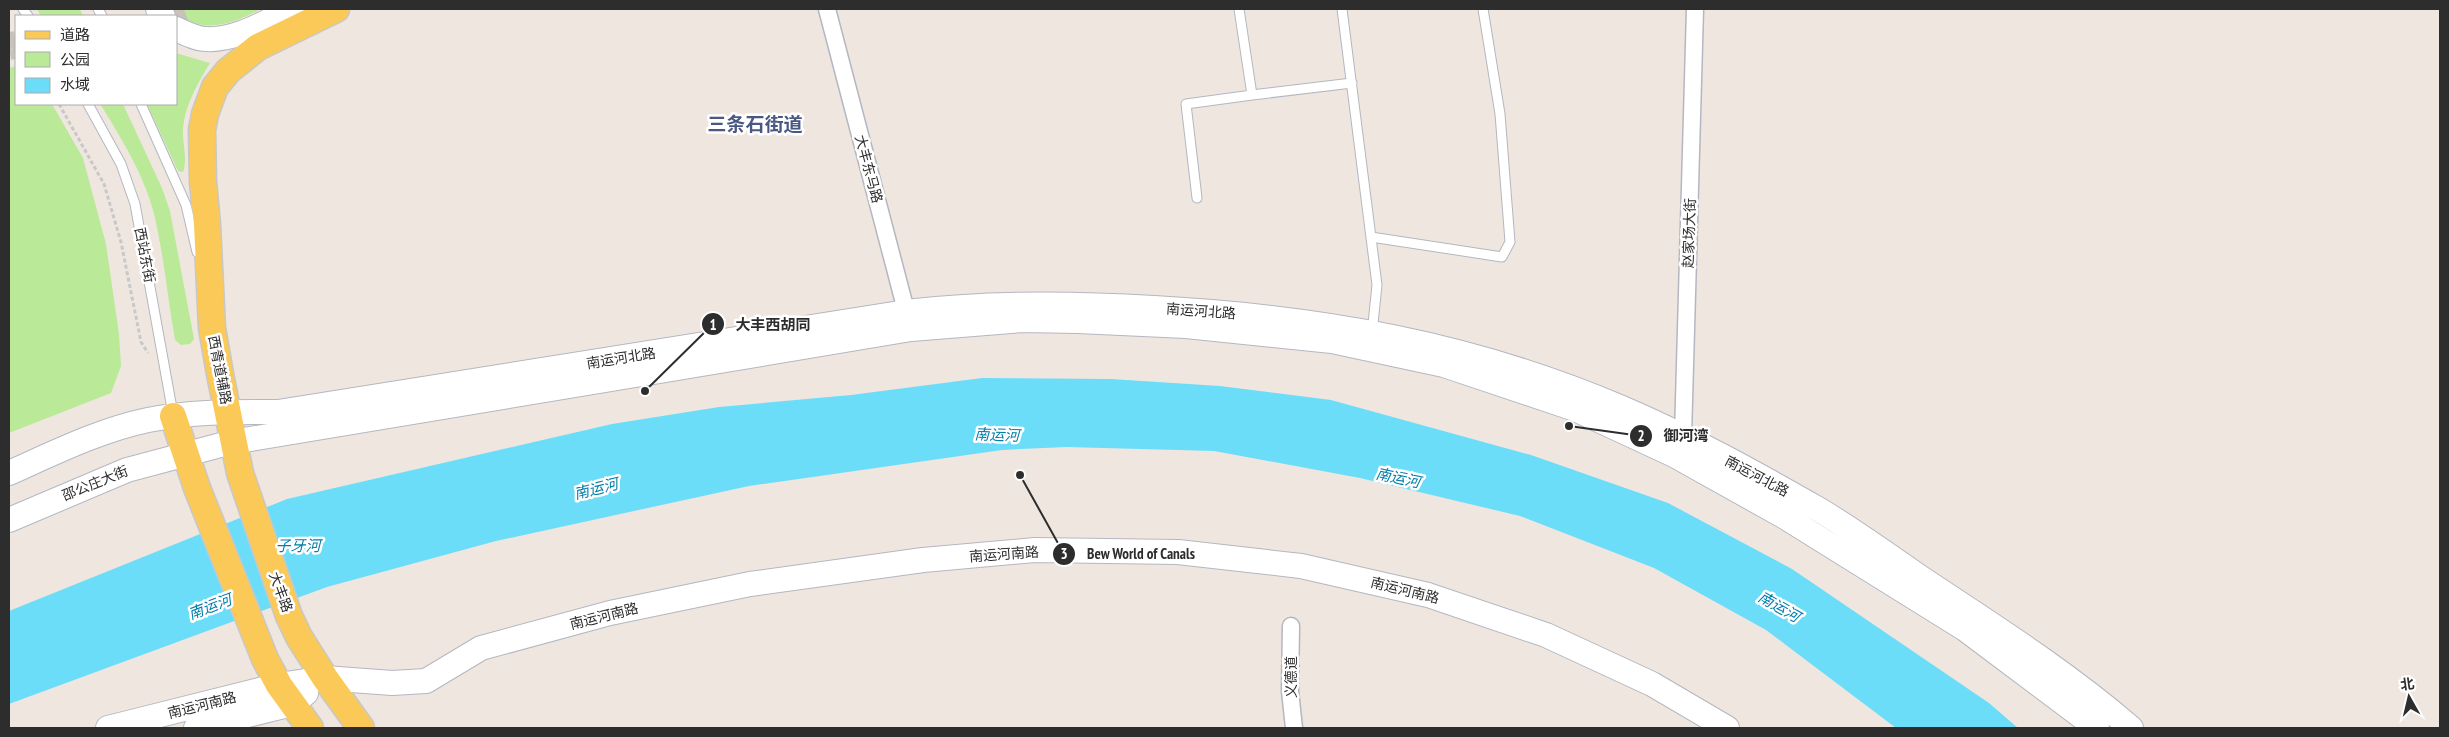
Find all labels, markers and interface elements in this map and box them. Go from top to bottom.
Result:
legend [15,15,178,105]
text: 道路 [60,25,90,44]
text: 公园 [60,50,90,69]
text: 水域 [60,75,90,94]
district label: 三条石街道 [707,112,803,136]
street label: 大丰东马路 [851,133,887,205]
street label: 赵家场大街 [1679,198,1699,269]
street label: 西站东街 [131,226,159,284]
street label: 南运河北路 [1165,300,1237,322]
callout: 大丰西胡同 [701,309,821,339]
text: 1 [709,315,717,334]
text: 大丰西胡同 [735,315,811,334]
street label: 西青道辅路 [204,334,236,406]
street label: 南运河北路 [585,344,657,372]
callout: 御河湾 [1628,421,1718,451]
water label: 南运河 [974,424,1023,445]
text: 2 [1637,426,1645,445]
text: 御河湾 [1663,426,1709,445]
street label: 南运河北路 [1722,452,1792,500]
street label: 邵公庄大街 [59,462,131,504]
water label: 南运河 [1374,464,1425,492]
water label: 南运河 [572,473,623,503]
water label: 子牙河 [275,536,323,555]
callout: Bew World of Canals [1052,539,1205,569]
street label: 南运河南路 [968,543,1040,565]
text: 3 [1060,544,1068,563]
text: Bew World of Canals [1087,544,1195,563]
street label: 大丰路 [265,569,297,615]
street label: 南运河南路 [1369,573,1441,607]
water label: 南运河 [1755,587,1806,628]
water label: 南运河 [185,589,237,623]
street label: 南运河南路 [568,599,640,633]
street label: 义德道 [1282,656,1300,698]
north arrow [2384,672,2434,722]
text: 北 [2399,674,2415,694]
street label: 南运河南路 [166,688,238,722]

